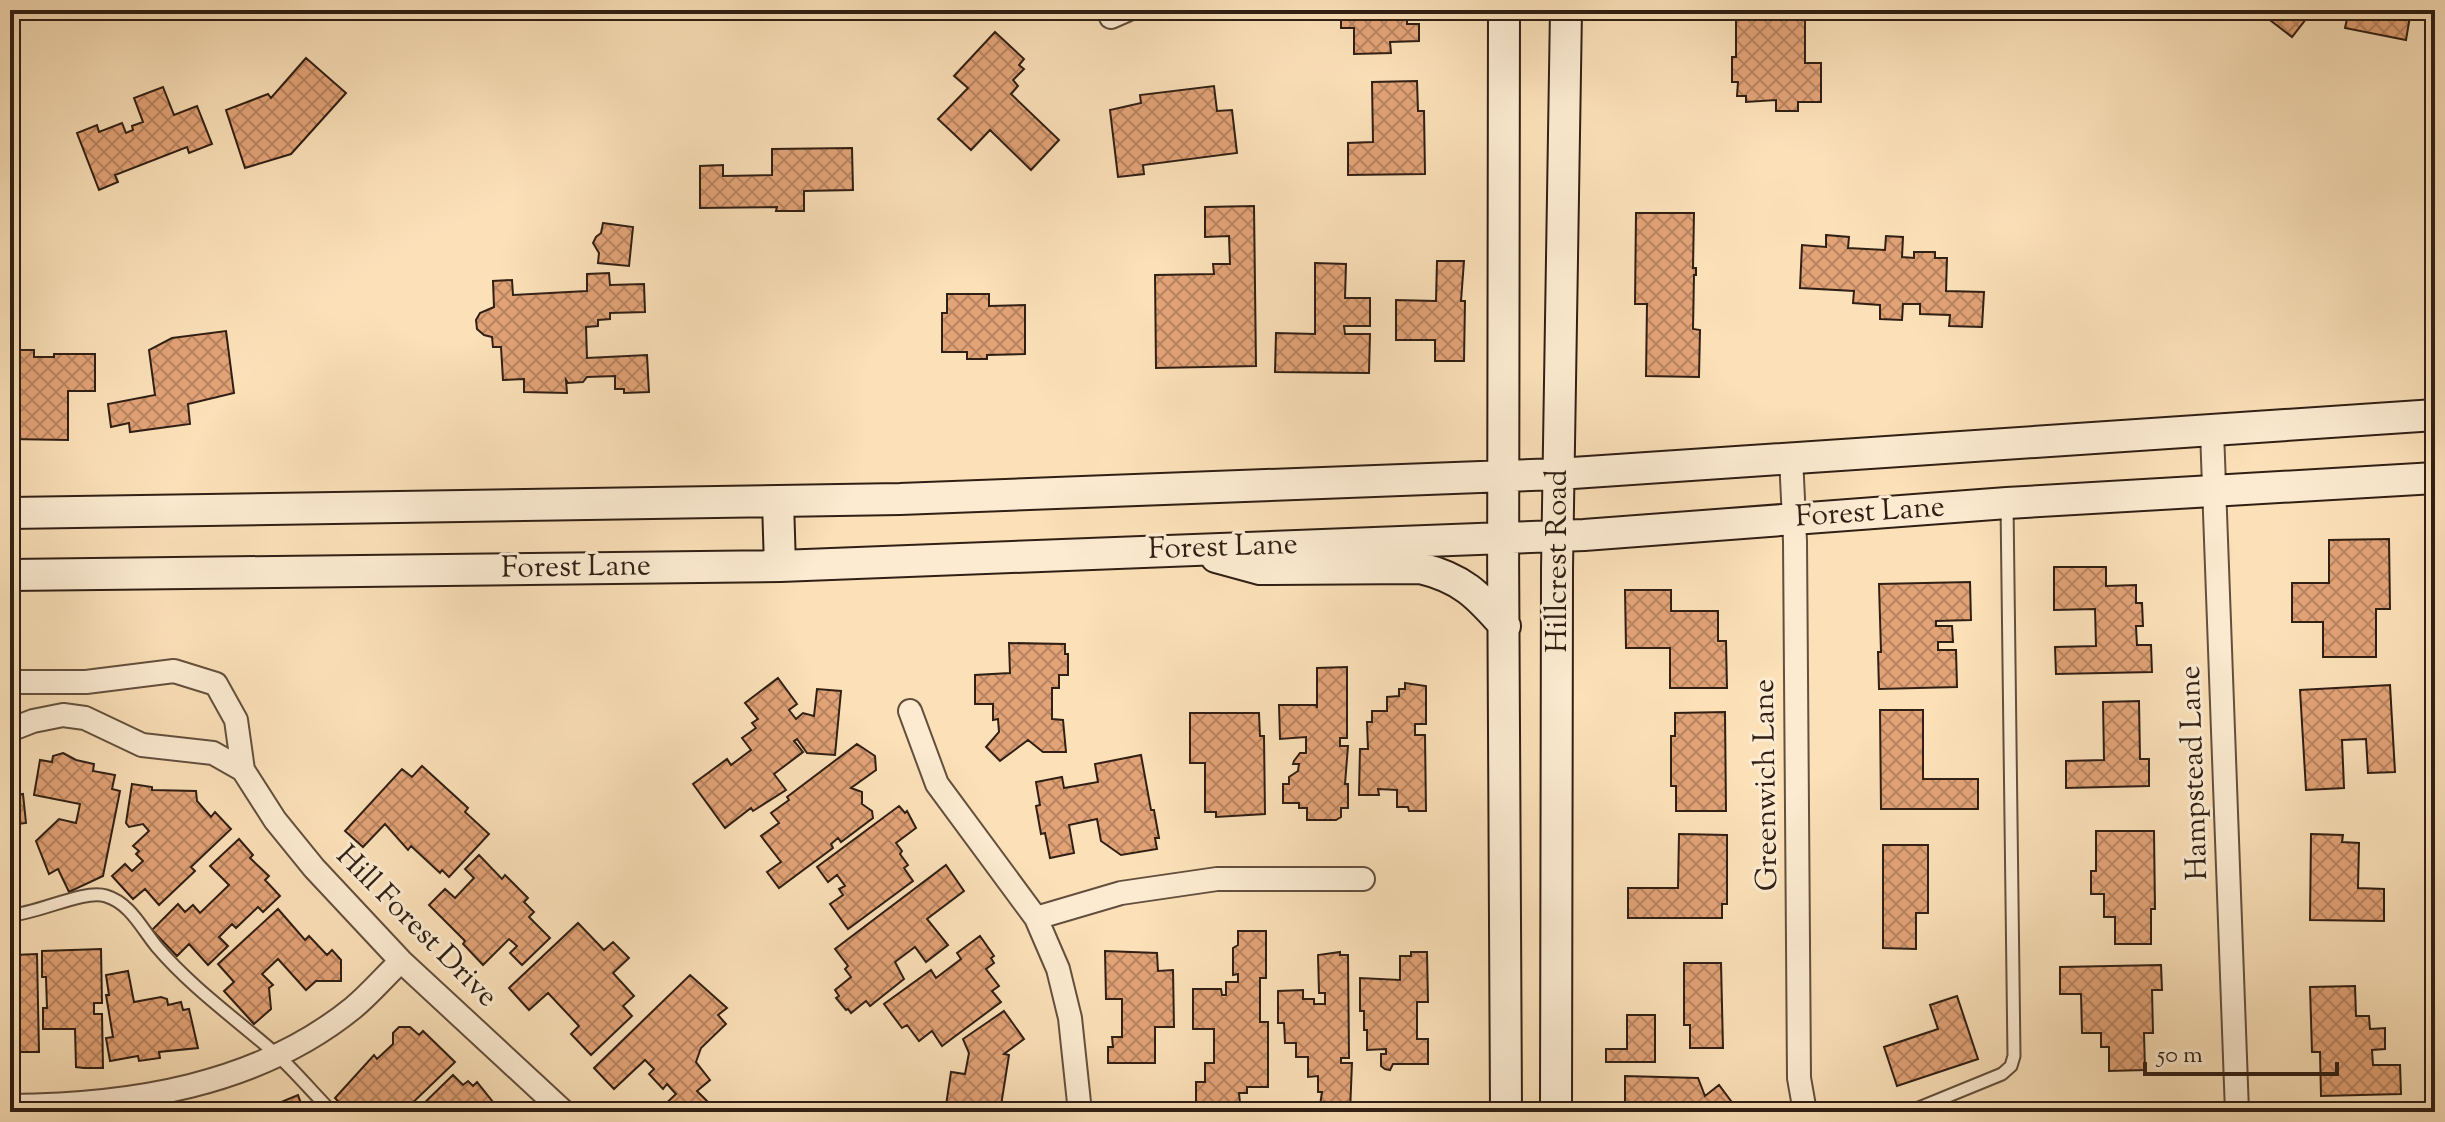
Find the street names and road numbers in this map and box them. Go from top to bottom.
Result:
street label: Hillcrest Road [1537,469,1580,653]
street label: Forest Lane [1794,486,1946,540]
street label: Forest Lane [1147,524,1299,572]
street label: Forest Lane [501,545,651,591]
street label: Hampstead Lane [2170,665,2220,881]
street label: Greenwich Lane [1744,679,1790,891]
street label: Hill Forest Drive [325,836,507,1018]

